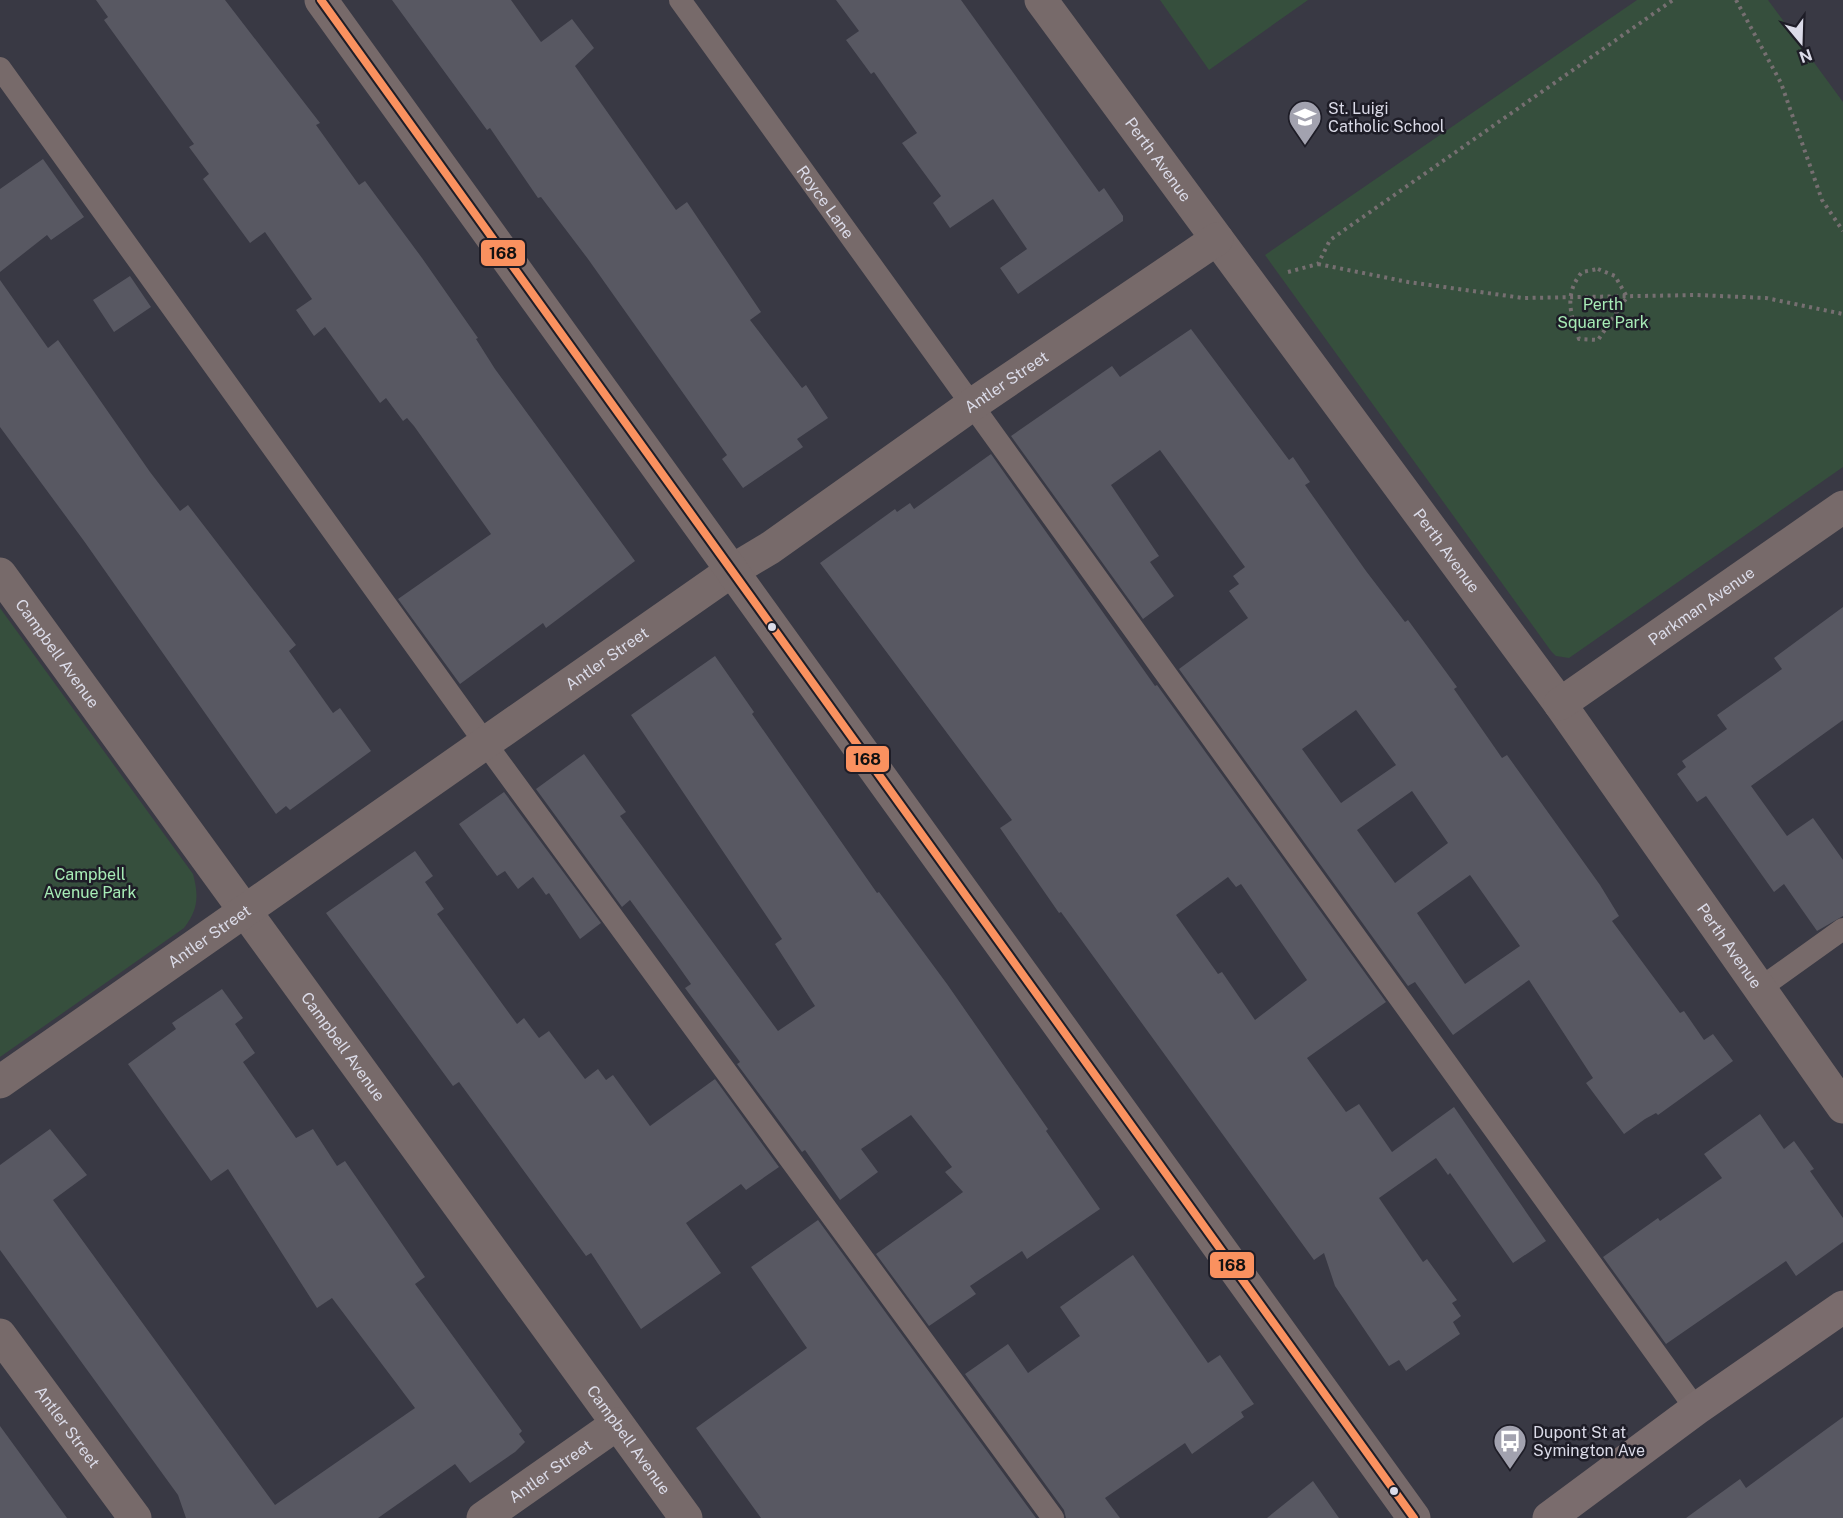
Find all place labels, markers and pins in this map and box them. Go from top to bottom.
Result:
school or university icon: St. Luigi Catholic School [1287,99,1323,146]
place label: St. Luigi Catholic School [1328,99,1445,136]
unlabelled marker [766,621,778,633]
bus stop icon: Dupont St at Symington Ave [1492,1423,1528,1470]
place label: Dupont St at Symington Ave [1533,1423,1645,1460]
unlabelled marker [1388,1485,1400,1497]

